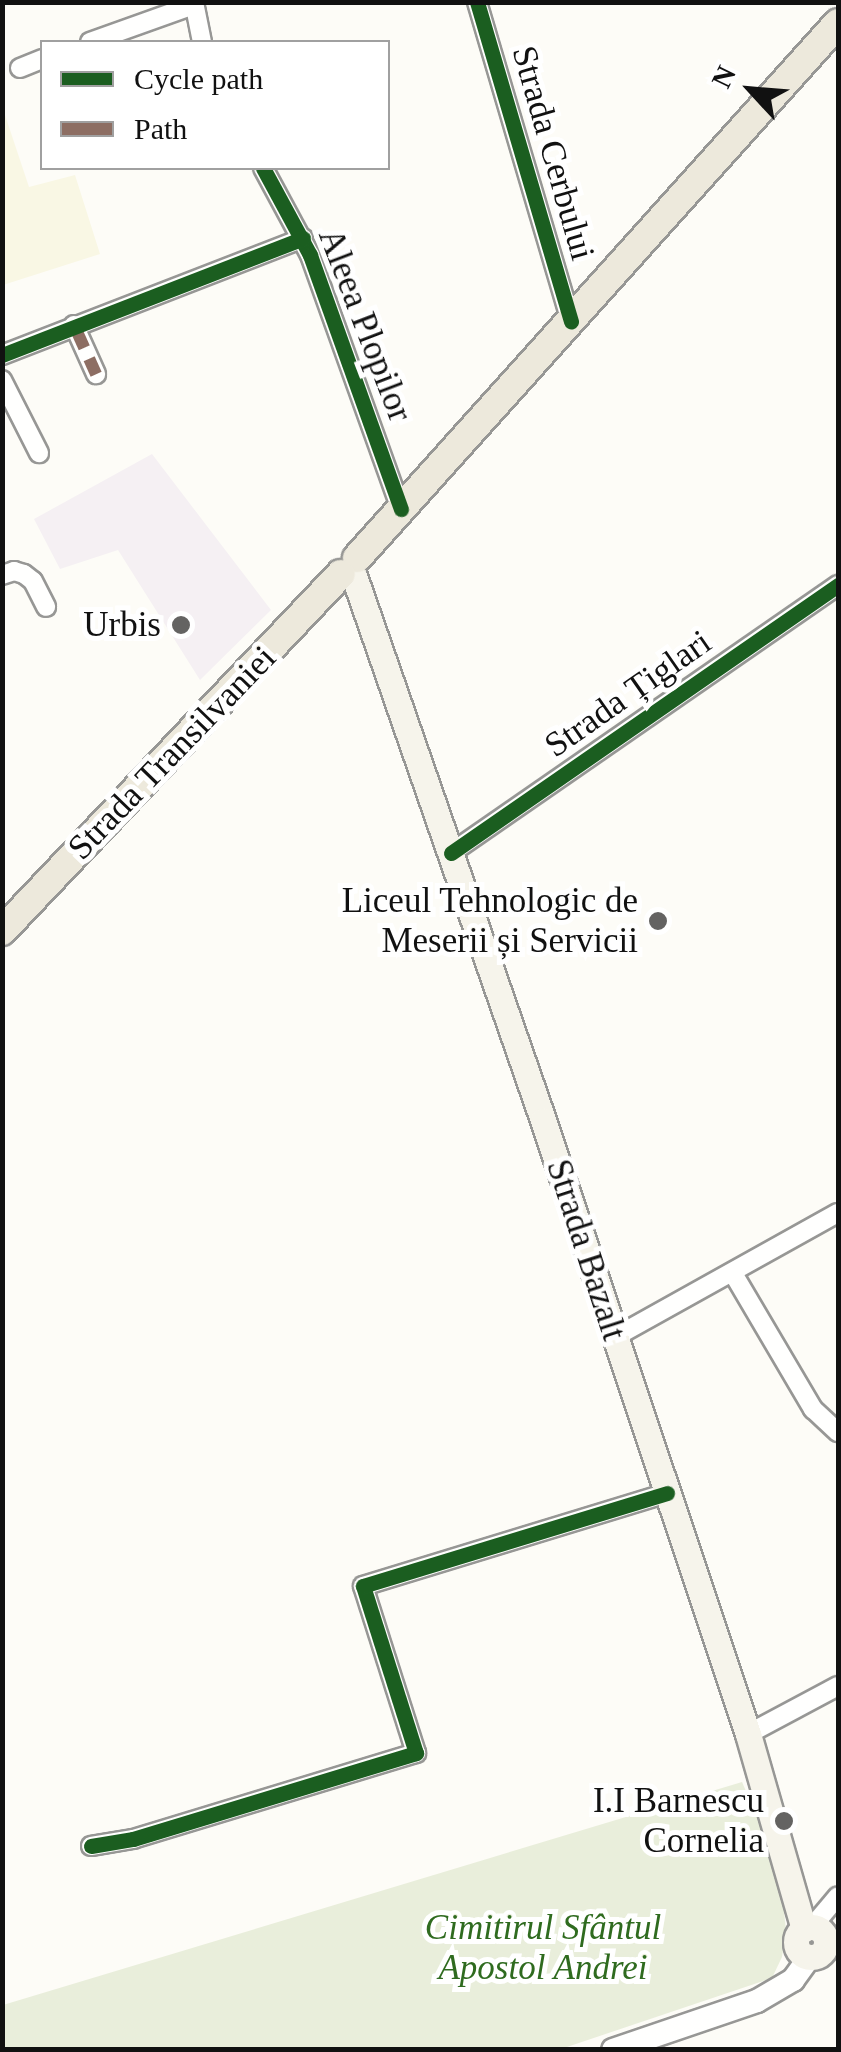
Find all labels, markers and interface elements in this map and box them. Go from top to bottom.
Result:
legend [40,40,390,170]
north arrow [701,40,801,140]
street label: Strada Cerbului [502,41,604,265]
text: N [705,61,742,93]
text: Cycle path [134,62,263,95]
text: Path [134,112,187,145]
street label: Aleea Plopilor [309,223,421,427]
place label: Urbis [83,604,161,646]
marker: Urbis [170,614,192,636]
street label: Strada Țiglari [537,621,719,767]
street label: Strada Transilvaniei [59,637,285,869]
place label: Liceul Tehnologic de Meserii și Servicii [341,880,638,962]
marker: Liceul Tehnologic de Meserii și Servicii [647,910,669,932]
street label: Strada Bazalt [537,1154,635,1346]
place label: I.I Barnescu Cornelia [593,1780,764,1862]
marker: I.I Barnescu Cornelia [773,1810,795,1832]
park label: Cimitirul Sfântul Apostol Andrei [425,1907,661,1989]

